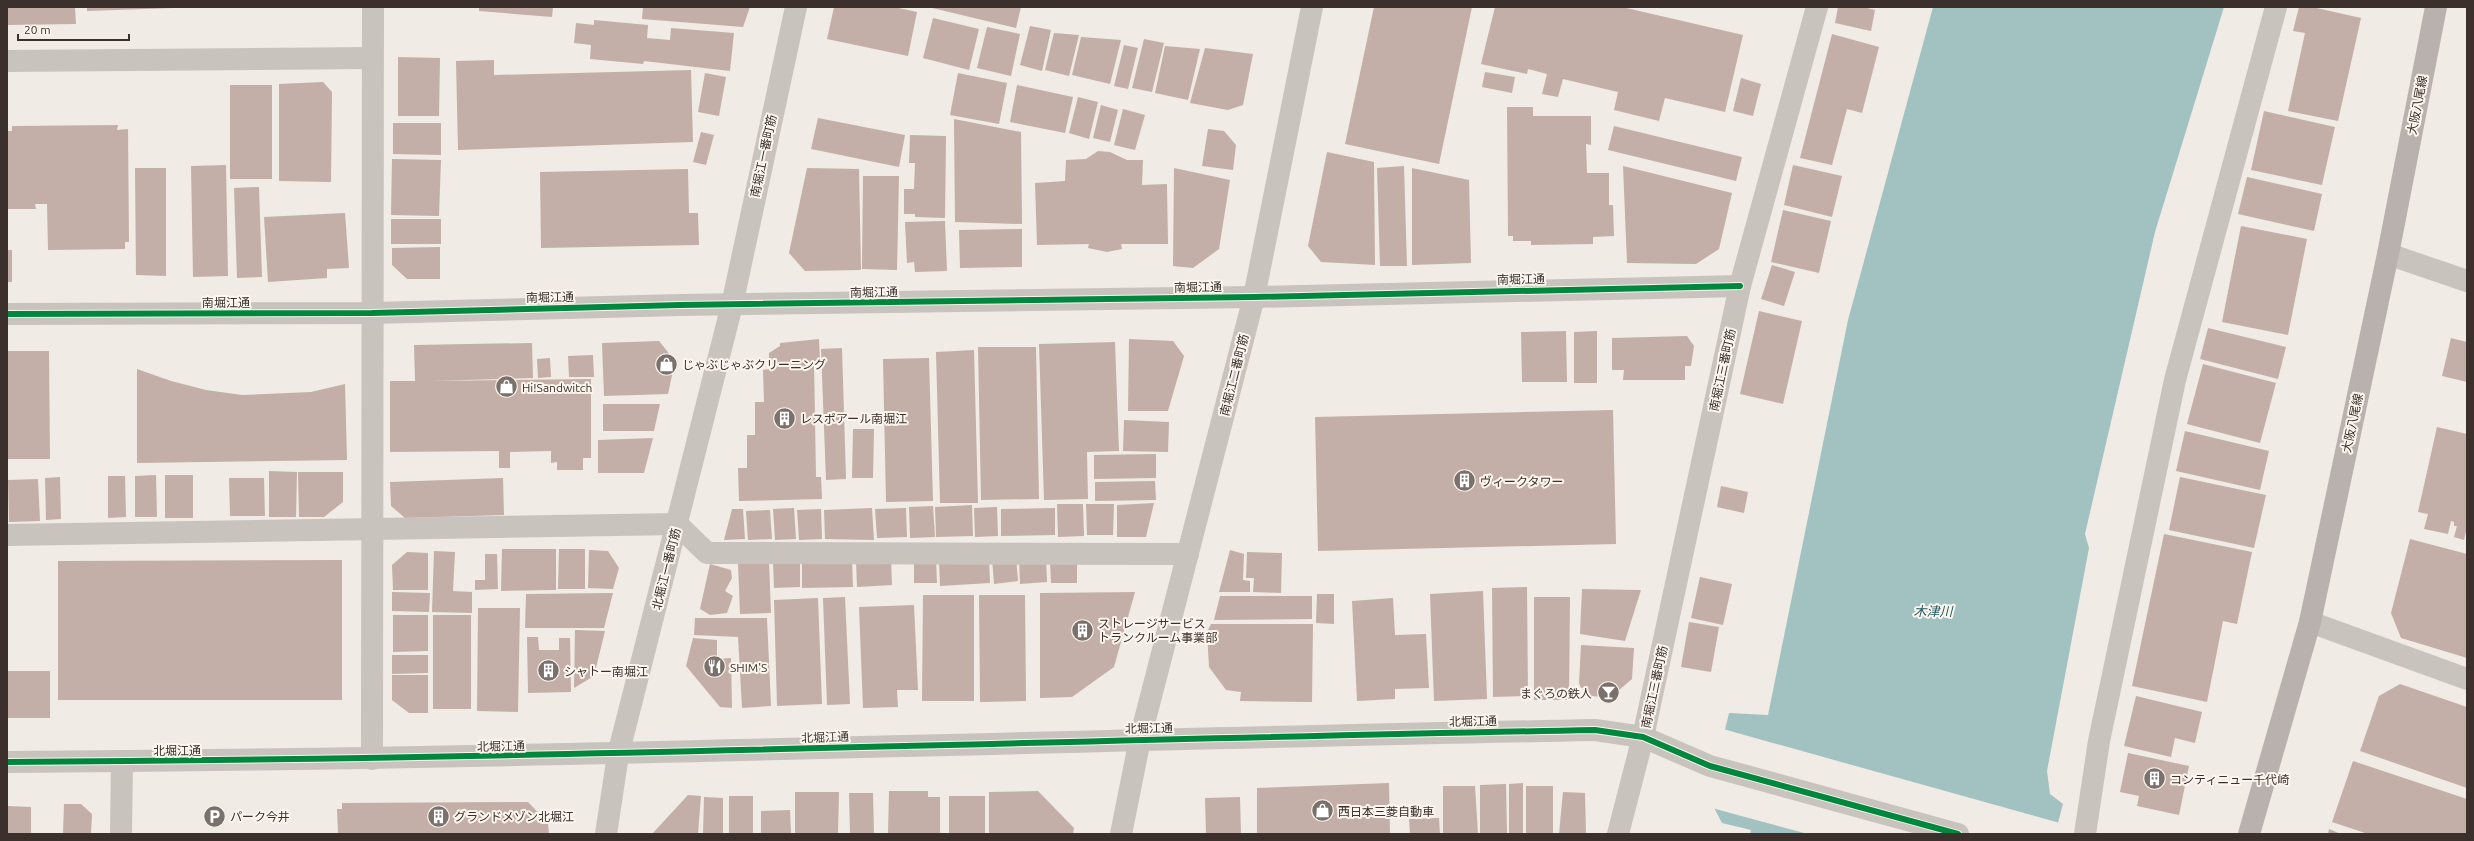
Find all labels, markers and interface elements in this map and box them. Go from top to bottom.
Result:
scale bar [18,16,129,42]
text: 20 m [24,23,51,36]
street label: 大阪八尾線 [2405,74,2429,136]
street label: 南堀江一番町筋 [748,114,778,198]
street label: 南堀江通 [1497,272,1545,286]
street label: 南堀江通 [1174,280,1222,294]
street label: 南堀江通 [850,285,898,299]
street label: 南堀江通 [526,290,574,304]
street label: 南堀江通 [202,296,250,309]
street label: 南堀江三番町筋 [1707,328,1737,412]
street label: 南堀江二番町筋 [1218,333,1250,417]
shop icon: じゃぶじゃぶクリーニング [653,351,679,377]
place label: じゃぶじゃぶクリーニング [682,358,826,371]
shop icon: Hi!Sandwitch [493,374,519,400]
place label: Hi!Sandwitch [522,381,592,394]
street label: 大阪八尾線 [2339,392,2365,454]
building icon: レスポアール南堀江 [772,405,798,431]
place label: レスポアール南堀江 [800,412,907,425]
building icon: ヴィークタワー [1452,468,1478,494]
place label: ヴィークタワー [1480,475,1564,488]
street label: 北堀江一番町筋 [650,527,682,611]
water label: 木津川 [1913,604,1954,618]
building icon: ストレージサービス トランクルーム事業部 [1069,617,1095,643]
place label: ストレージサービス トランクルーム事業部 [1098,617,1217,644]
street label: 南堀江三番町筋 [1639,645,1669,729]
restaurant icon: SHIM'S [702,654,728,680]
building icon: シャトー南堀江 [536,658,562,684]
place label: SHIM'S [730,661,767,674]
place label: シャトー南堀江 [564,665,648,678]
bar icon: まぐろの鉄人 [1595,680,1621,706]
place label: まぐろの鉄人 [1520,687,1592,700]
street label: 北堀江通 [1449,714,1497,728]
street label: 北堀江通 [1125,721,1173,735]
street label: 北堀江通 [801,730,849,744]
street label: 北堀江通 [477,739,525,753]
street label: 北堀江通 [153,744,201,757]
building icon: コンティニュー千代崎 [2142,766,2168,792]
place label: コンティニュー千代崎 [2170,773,2289,786]
shop icon: 西日本三菱自動車 [1310,798,1336,824]
parking icon: パーク今井 [202,803,228,829]
building icon: グランドメゾン北堀江 [426,803,452,829]
place label: 西日本三菱自動車 [1338,805,1434,818]
place label: パーク今井 [230,810,290,823]
place label: グランドメゾン北堀江 [454,810,574,823]

